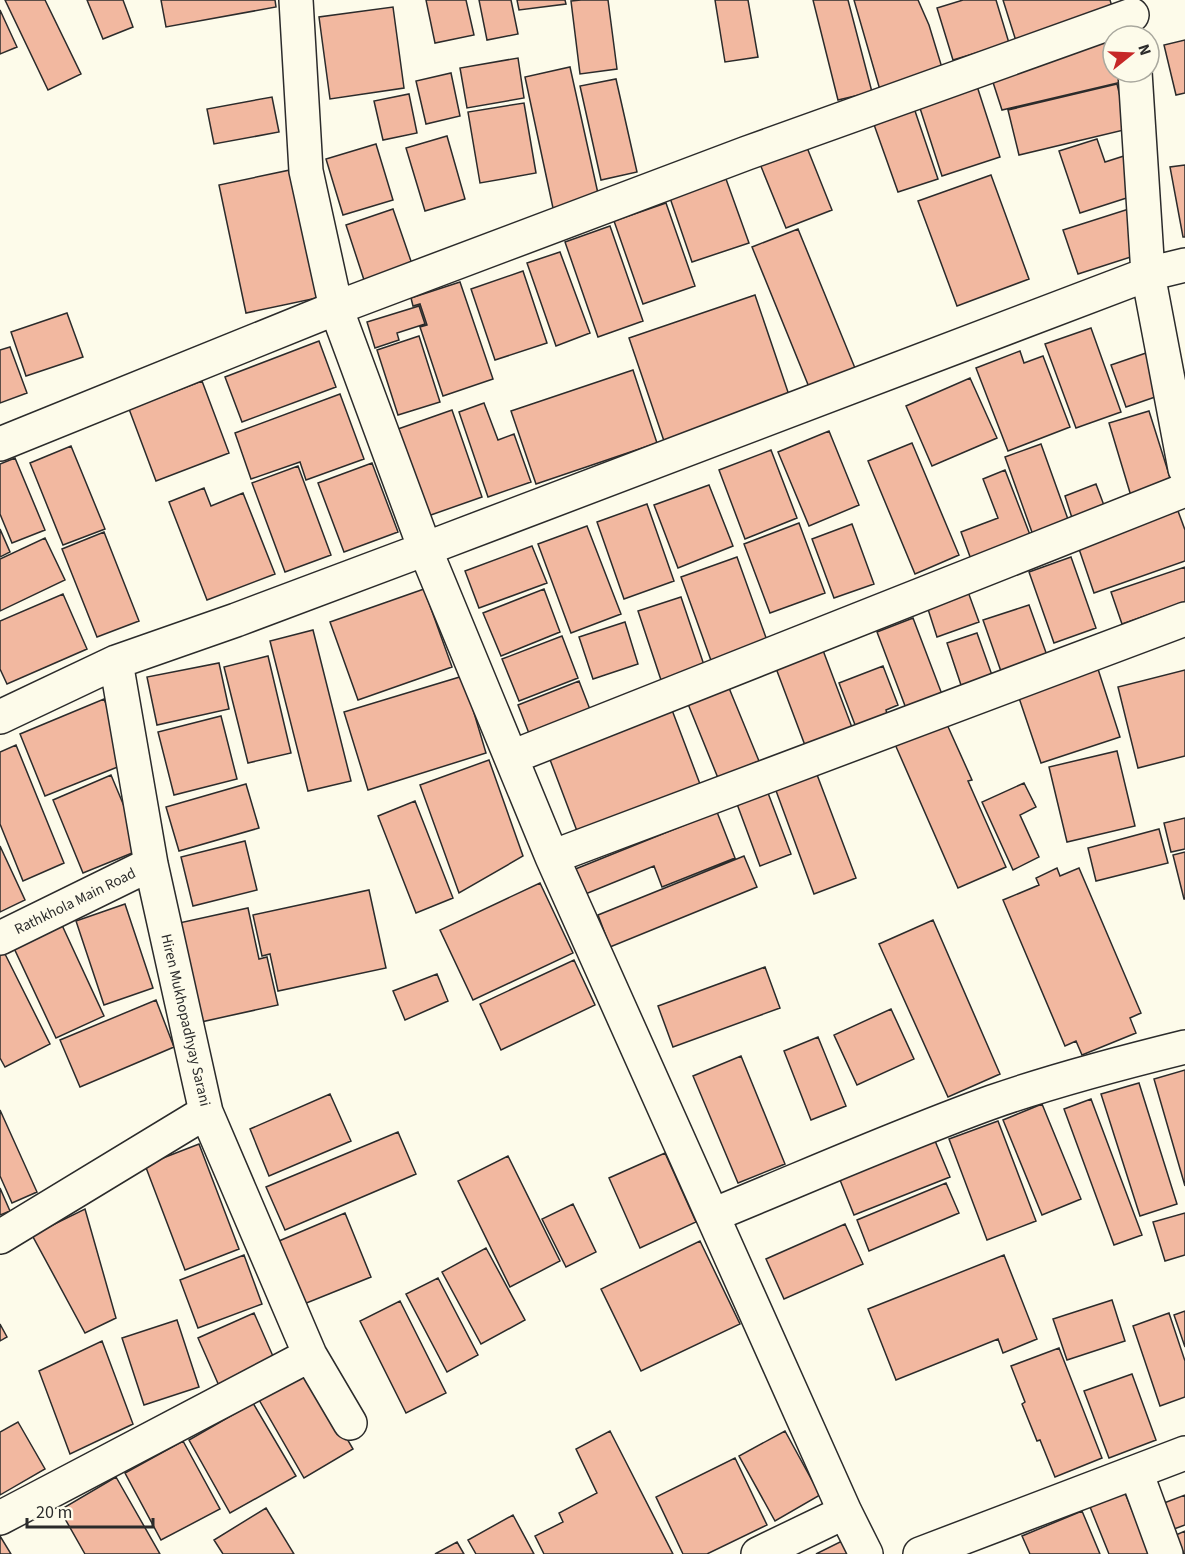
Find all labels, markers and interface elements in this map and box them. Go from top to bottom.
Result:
north arrow [1101,24,1161,84]
text: N [1132,41,1156,58]
street label: Rathkhola Main Road [11,863,139,940]
street label: Hiren Mukhopadhyay Sarani [155,932,216,1108]
scale bar [27,1491,153,1529]
text: 20 m [36,1500,72,1525]

